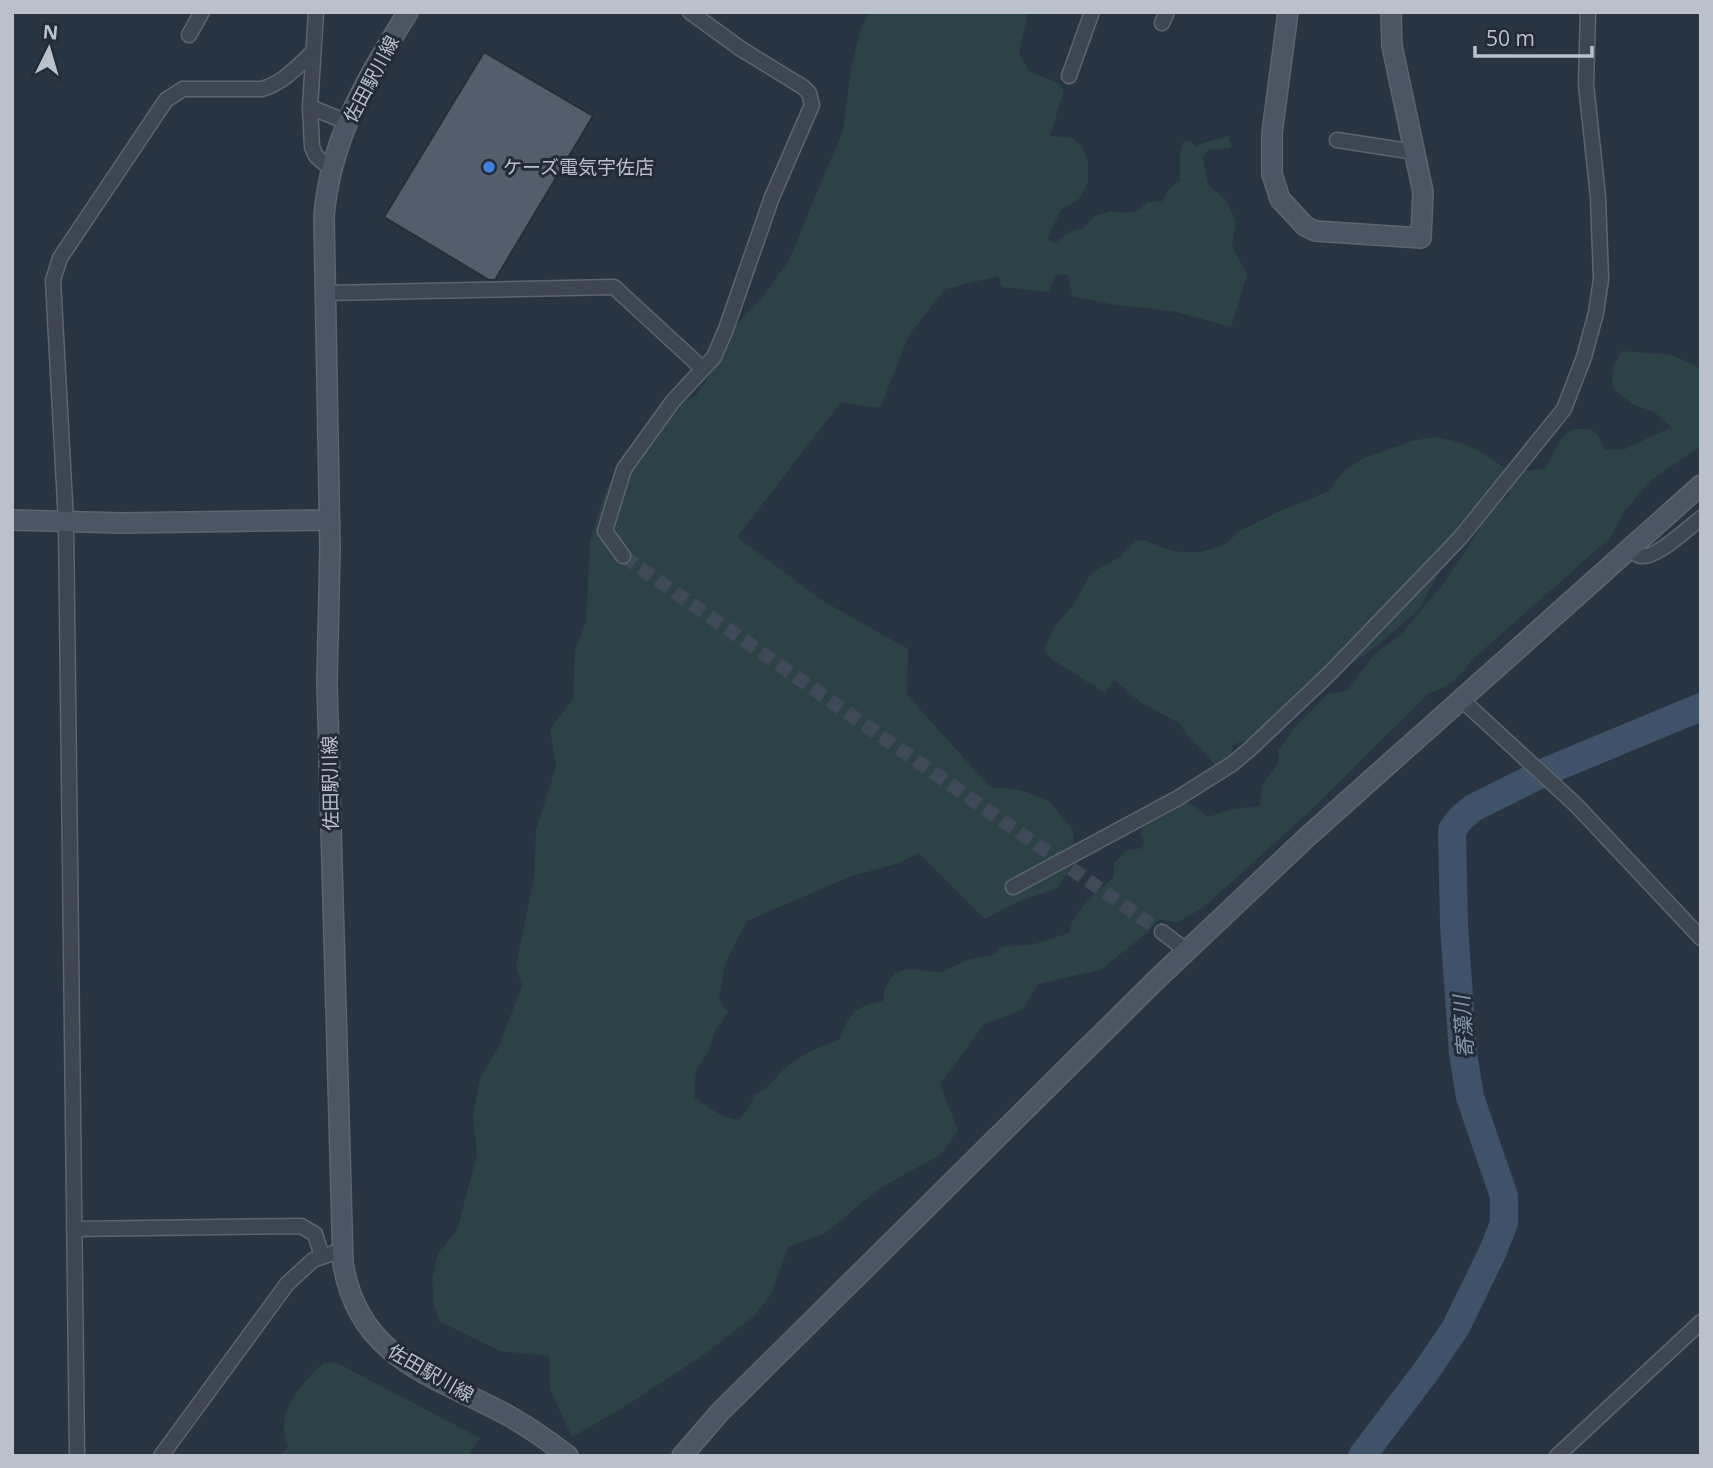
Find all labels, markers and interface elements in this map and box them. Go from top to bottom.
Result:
north arrow [14,14,84,84]
scale bar [1475,14,1592,58]
text: N [42,18,59,46]
text: 50 m [1486,24,1535,52]
street label: 佐田駅川線 [337,31,405,127]
place label: ケーズ電気宇佐店 [503,154,654,180]
marker: ケーズ電気宇佐店 [481,159,497,175]
street label: 佐田駅川線 [316,735,344,831]
water label: 寄藻川 [1447,993,1479,1059]
street label: 佐田駅川線 [383,1338,479,1408]

